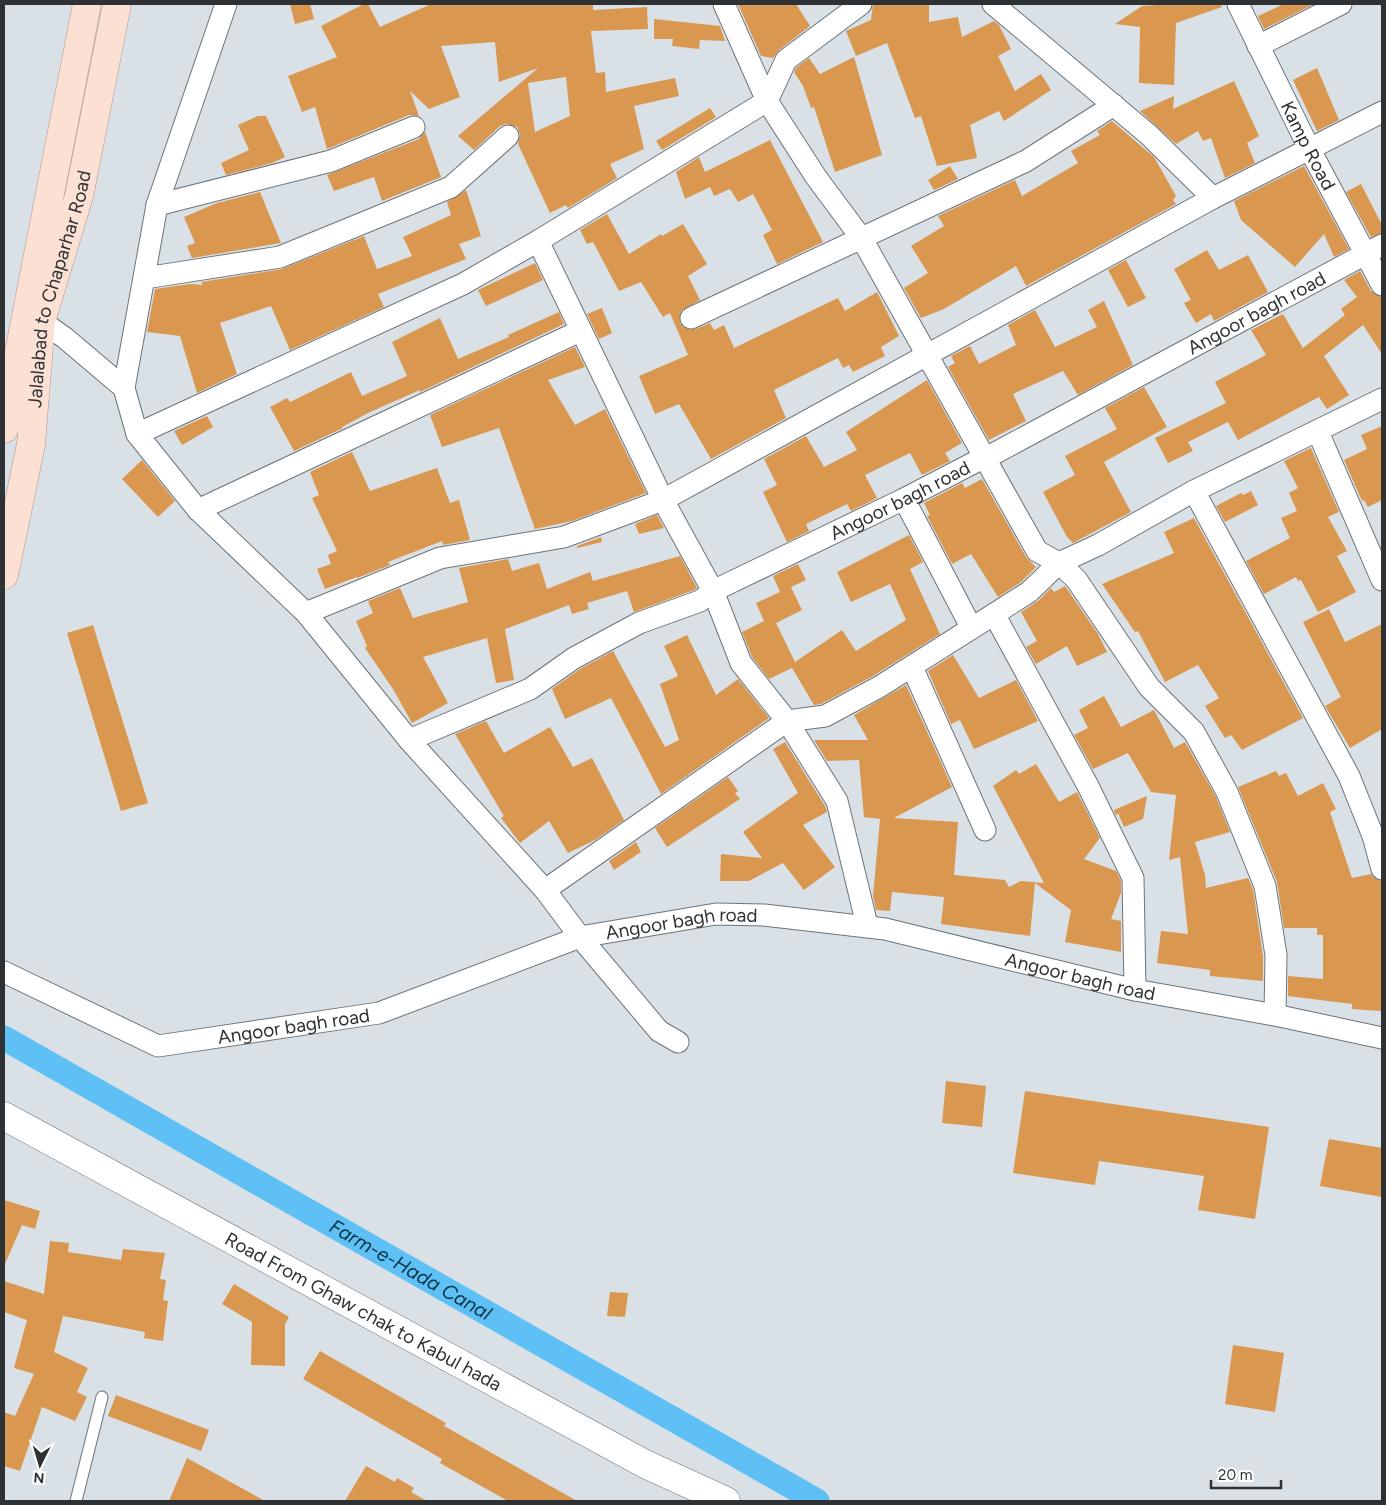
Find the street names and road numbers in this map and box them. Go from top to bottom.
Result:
street label: Kamp Road [1276,97,1340,194]
street label: Jalalabad to Chaparhar Road [23,168,96,409]
street label: Angoor bagh road [1184,267,1330,360]
street label: Angoor bagh road [826,456,974,545]
street label: Angoor bagh road [604,903,758,944]
street label: Angoor bagh road [1003,948,1157,1005]
street label: Angoor bagh road [216,1004,371,1049]
street label: Road From Ghaw chak to Kabul hada [221,1227,506,1396]

